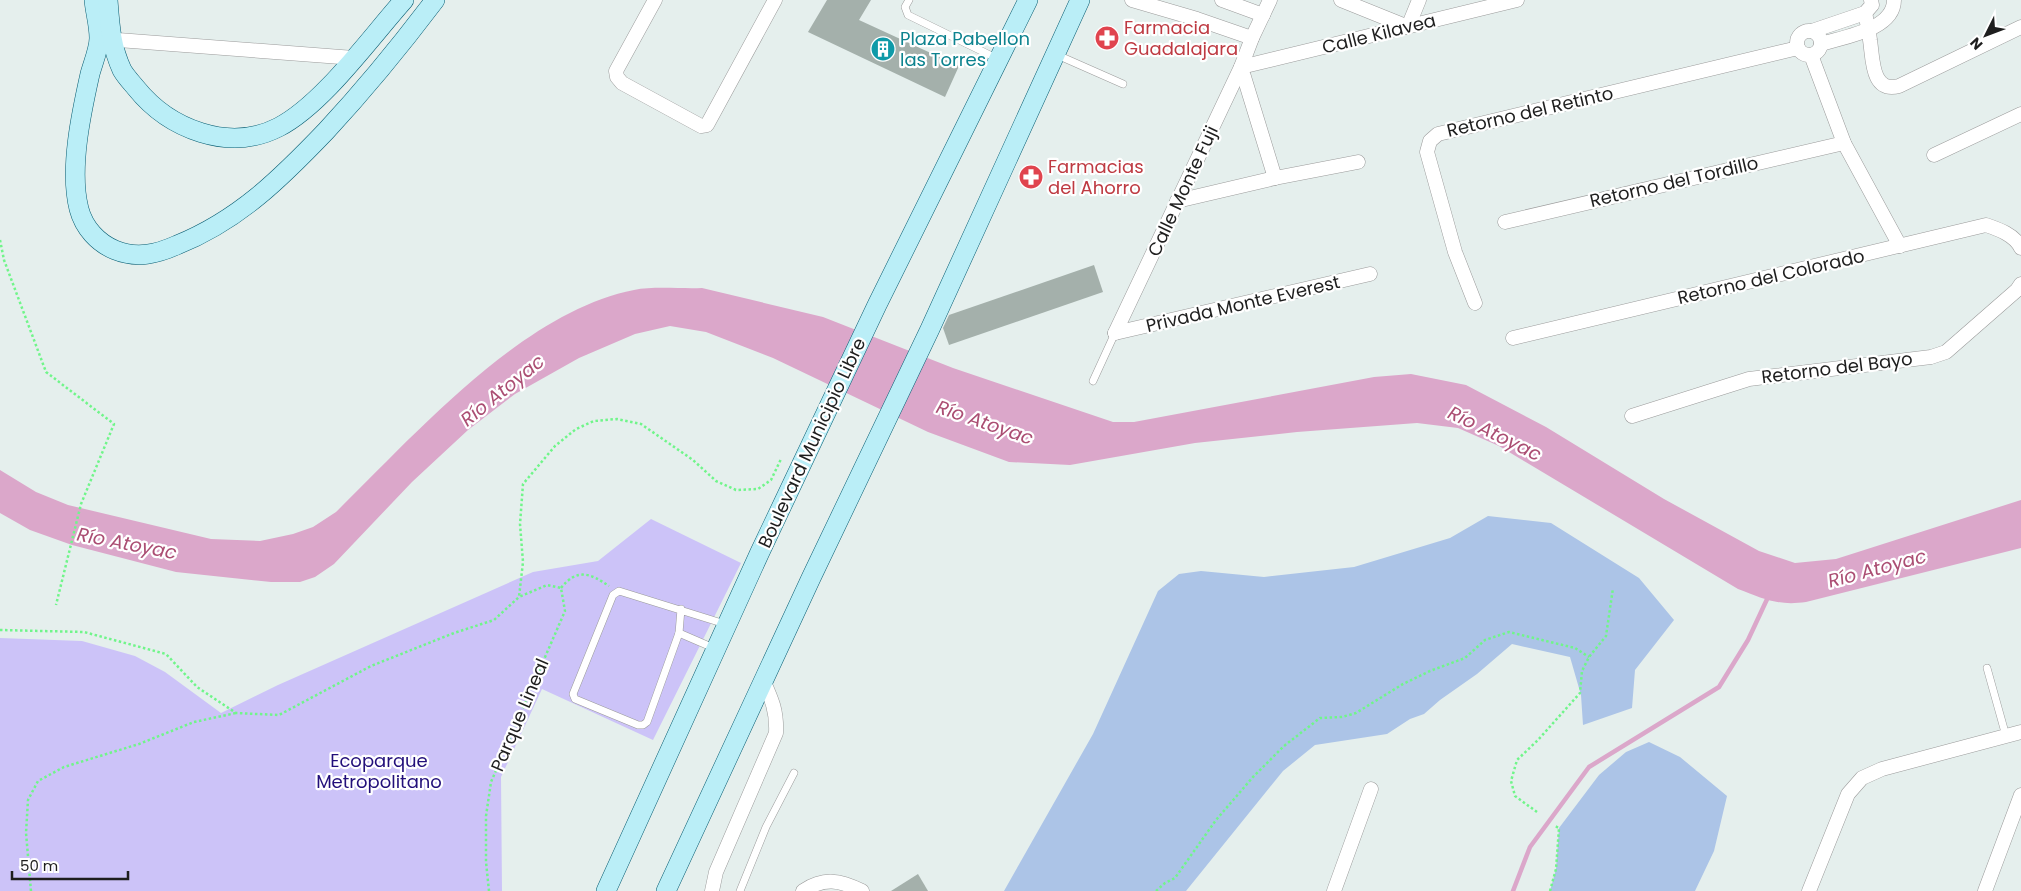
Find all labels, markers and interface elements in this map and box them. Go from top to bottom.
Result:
street label: Calle Kilavea [1320,7,1438,60]
north arrow [1961,10,2011,60]
place label: Farmacia Guadalajara [1124,15,1238,61]
pharmacy icon: Farmacia Guadalajara [1094,25,1120,51]
place label: Plaza Pabellon las Torres [900,26,1030,72]
text: N [1965,33,1987,54]
building icon: Plaza Pabellon las Torres [870,36,896,62]
street label: Retorno del Retinto [1444,80,1616,143]
street label: Calle Monte Fuji [1141,121,1224,260]
street label: Retorno del Tordillo [1587,150,1761,213]
place label: Farmacias del Ahorro [1048,154,1144,200]
pharmacy icon: Farmacias del Ahorro [1018,164,1044,190]
street label: Retorno del Colorado [1675,243,1867,310]
street label: Privada Monte Everest [1143,269,1342,338]
street label: Boulevard Municipio Libre [752,334,871,552]
street label: Retorno del Bayo [1760,346,1914,389]
water label: Río Atoyac [455,348,550,433]
water label: Río Atoyac [933,393,1037,452]
water label: Río Atoyac [1443,399,1546,468]
water label: Río Atoyac [75,521,179,566]
water label: Río Atoyac [1825,542,1929,595]
street label: Parque Lineal [485,654,555,775]
park label: Ecoparque Metropolitano [316,748,442,794]
scale bar [12,848,129,880]
text: 50 m [20,855,58,876]

